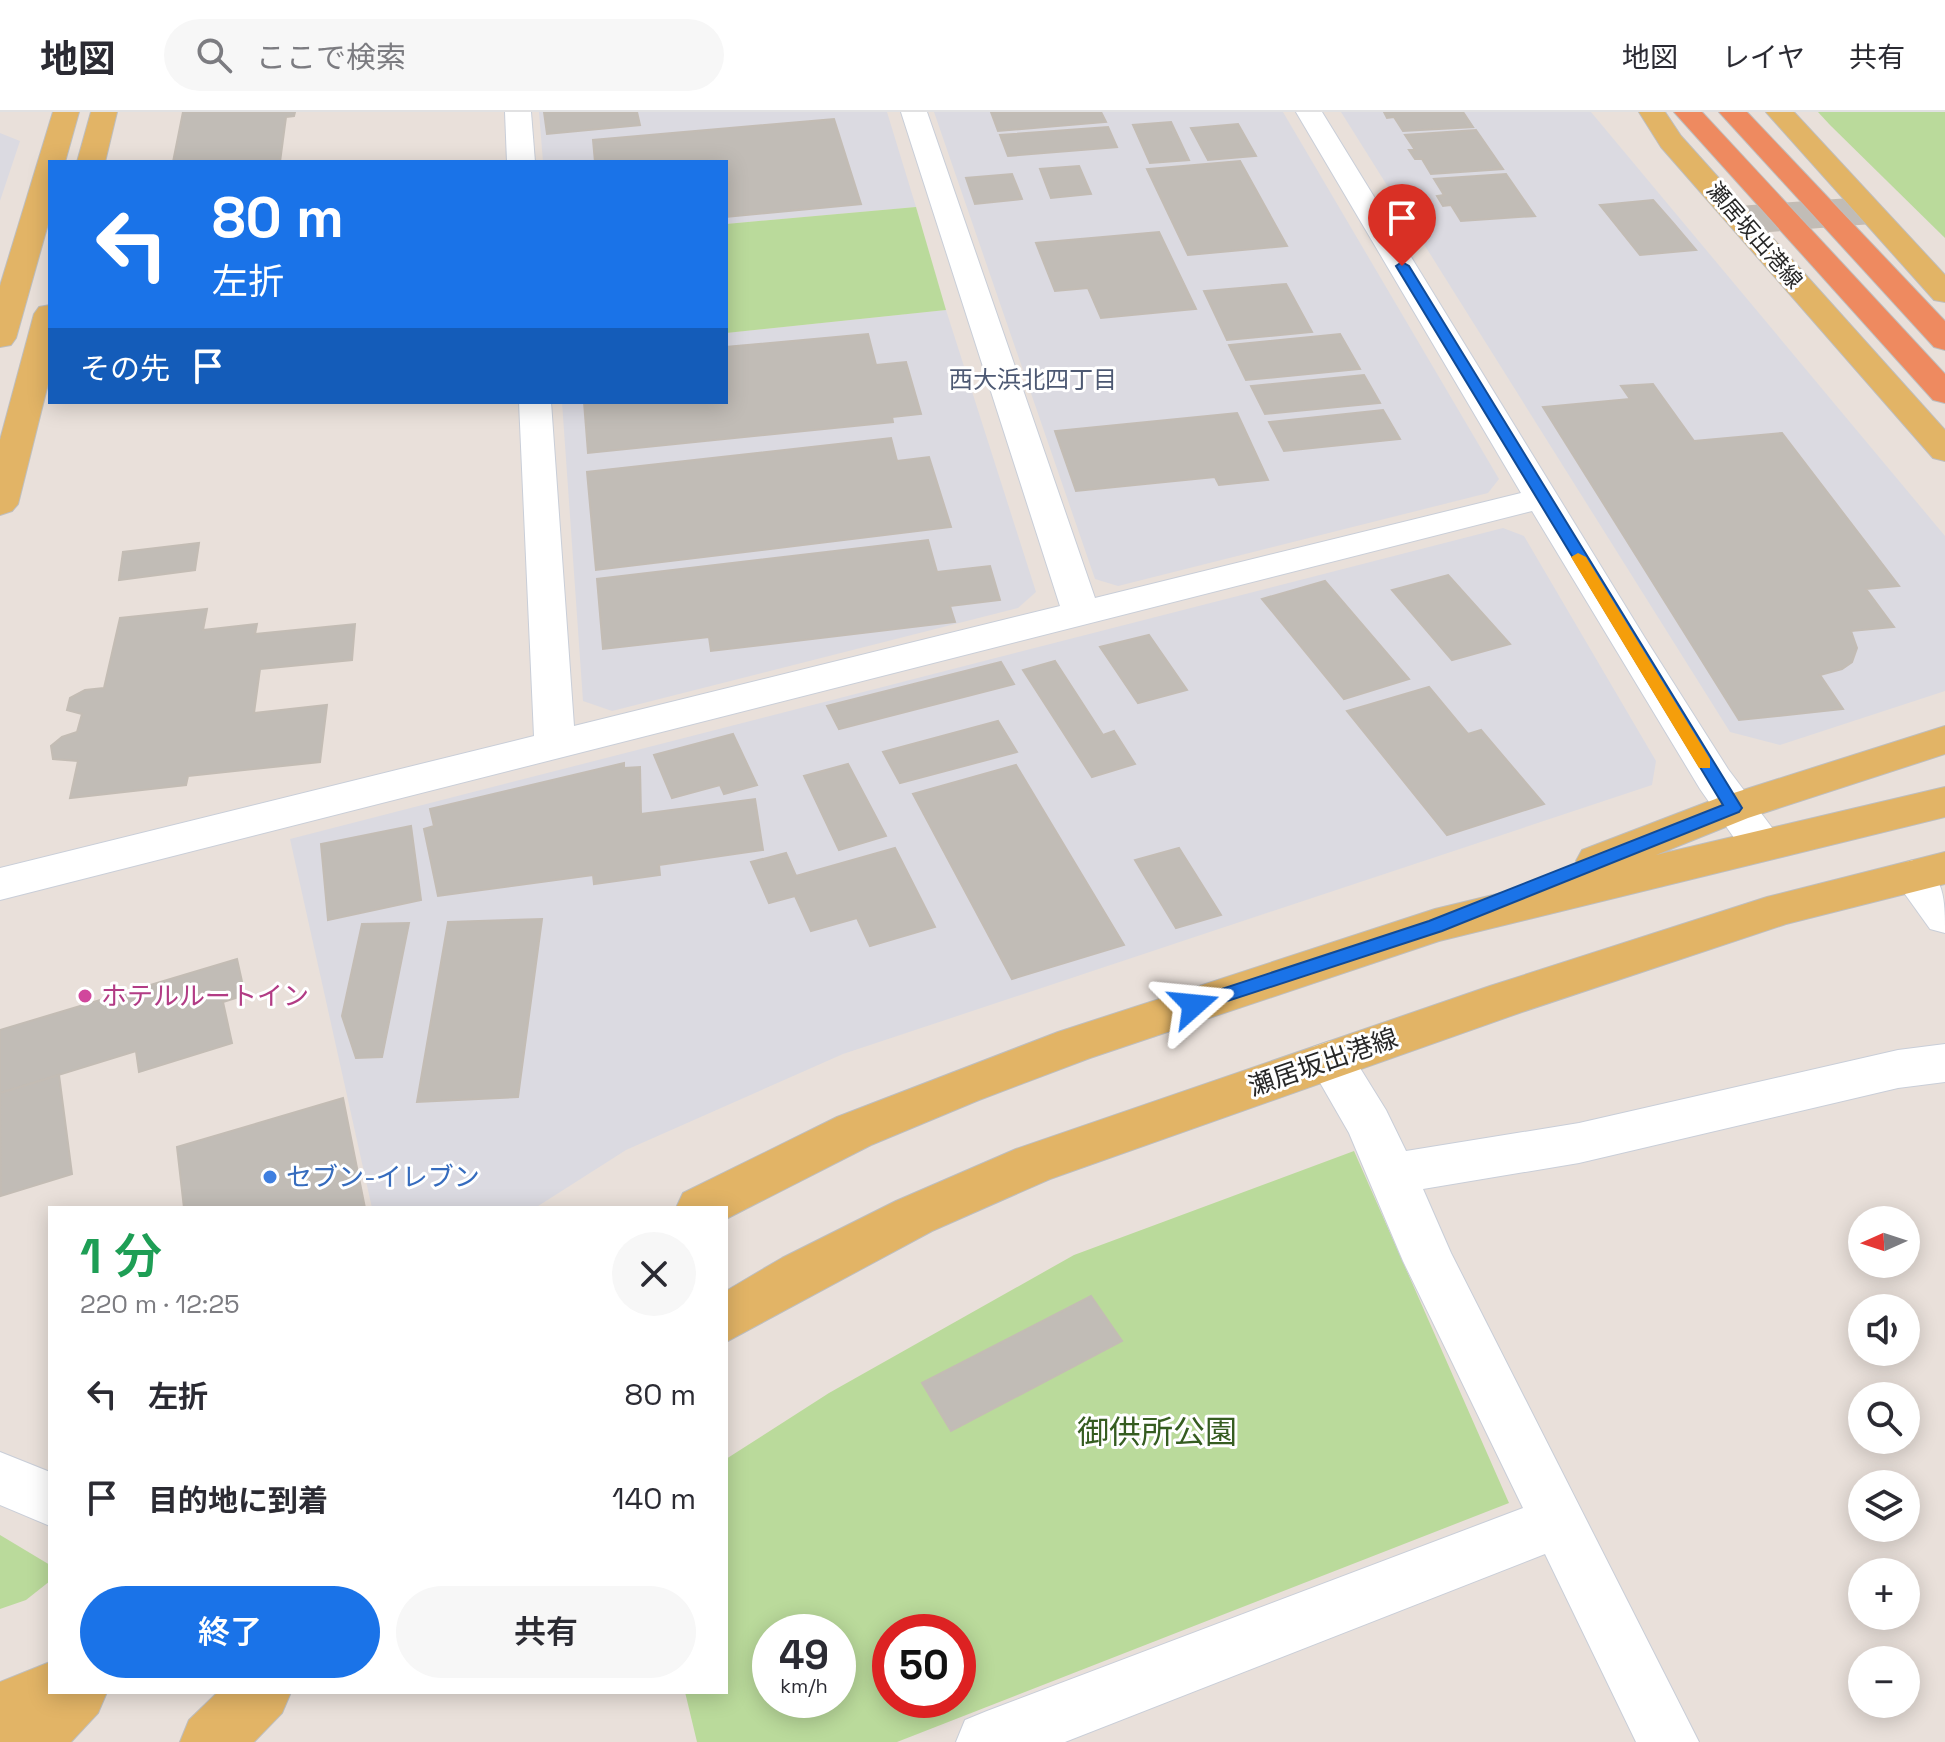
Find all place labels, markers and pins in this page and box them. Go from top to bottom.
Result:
pin [1368,184,1436,266]
place label: ホテルルートイン [101,979,309,1013]
marker: ホテルルートイン [76,987,94,1005]
place label: セブン-イレブン [286,1160,480,1194]
marker: セブン-イレブン [261,1168,279,1186]

